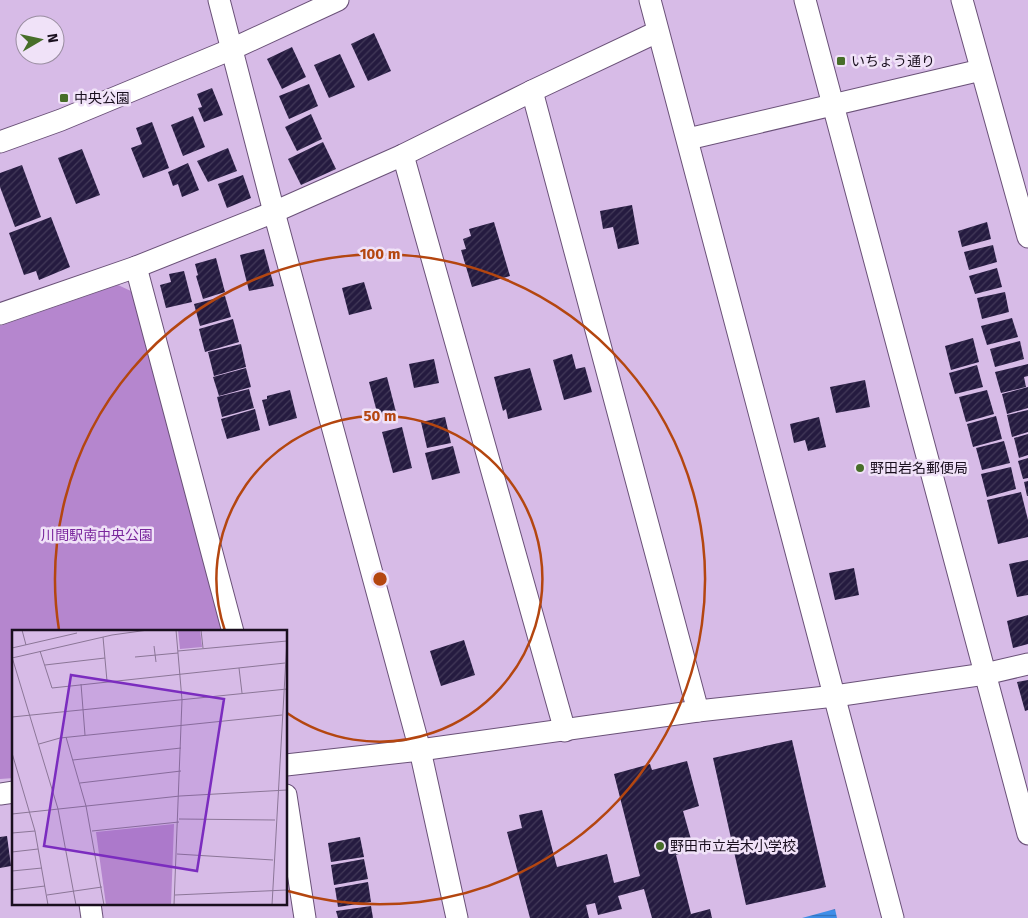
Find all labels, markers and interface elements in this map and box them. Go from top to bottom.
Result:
north arrow [15,15,65,65]
text: N [43,32,61,44]
place label: いちょう通り [851,53,935,70]
marker: いちょう通り [835,55,847,67]
place label: 中央公園 [74,90,130,107]
marker: 中央公園 [58,92,70,104]
text: 100 m [360,245,400,263]
text: 50 m [363,407,397,425]
place label: 野田岩名郵便局 [870,460,968,477]
marker: 野田岩名郵便局 [854,462,866,474]
park label: 川間駅南中央公園 [41,527,153,544]
centre of rings [371,570,389,588]
inset map [12,630,288,906]
place label: 野田市立岩木小学校 [670,838,796,855]
marker: 野田市立岩木小学校 [654,840,666,852]

